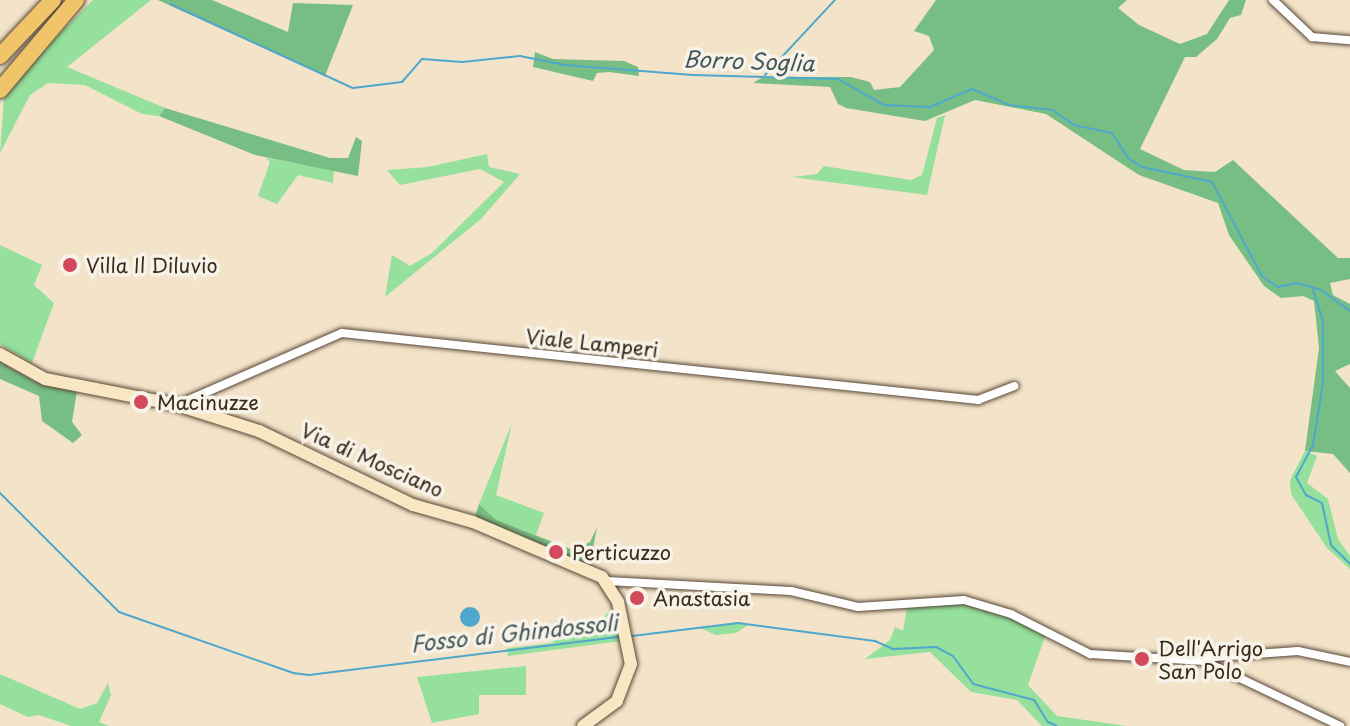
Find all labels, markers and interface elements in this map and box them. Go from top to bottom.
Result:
water label: Borro Soglia [682,45,816,75]
place label: Villa Il Diluvio [86,253,219,277]
marker: Villa Il Diluvio [61,256,79,274]
street label: Viale Lamperi [524,324,660,362]
place label: Macinuzze [157,390,259,414]
marker: Macinuzze [132,393,150,411]
street label: Via di Mosciano [297,418,447,502]
place label: Perticuzzo [572,540,671,564]
marker: Perticuzzo [547,543,565,561]
place label: Anastasia [653,586,750,610]
marker: Anastasia [628,589,646,607]
water label: Fosso di Ghindossoli [408,608,620,656]
place label: Dell'Arrigo San Polo [1158,636,1263,683]
marker: Dell'Arrigo San Polo [1133,650,1151,668]

